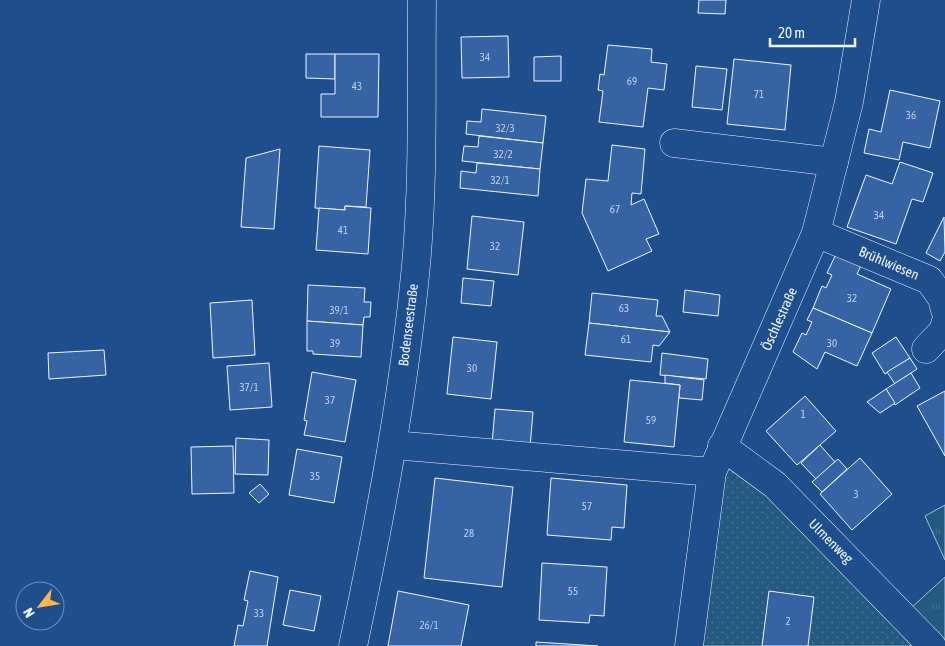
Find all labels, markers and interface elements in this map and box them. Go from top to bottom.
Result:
scale bar [770,15,855,47]
text: 20 m [778,24,805,41]
house number: 34 [480,51,490,63]
house number: 69 [627,75,637,87]
house number: 43 [352,80,362,92]
house number: 71 [754,88,764,100]
house number: 36 [906,109,916,121]
house number: 32/3 [495,122,515,134]
house number: 32/2 [493,148,513,160]
house number: 32/1 [490,174,510,186]
house number: 67 [610,203,620,215]
house number: 34 [874,209,884,221]
house number: 41 [338,224,348,236]
house number: 32 [490,240,500,252]
street label: Brühlwiesen [856,243,922,283]
street label: Bodenseestraße [395,283,421,367]
street label: Öschlestraße [758,285,800,353]
house number: 32 [847,292,857,304]
house number: 63 [619,302,629,314]
house number: 39/1 [329,304,349,316]
house number: 61 [621,333,631,345]
house number: 39 [330,337,340,349]
house number: 30 [827,337,837,349]
house number: 30 [467,362,477,374]
house number: 37/1 [239,381,259,393]
house number: 37 [325,394,335,406]
house number: 1 [800,408,806,420]
house number: 59 [646,414,656,426]
house number: 35 [310,470,320,482]
house number: 3 [853,488,859,500]
house number: 57 [582,500,592,512]
street label: Ulmenweg [806,516,856,566]
house number: 28 [464,527,474,539]
north arrow [15,581,65,631]
house number: 55 [568,585,578,597]
text: N [20,605,38,620]
house number: 33 [254,607,264,619]
house number: 2 [785,615,791,627]
house number: 26/1 [419,619,439,631]

